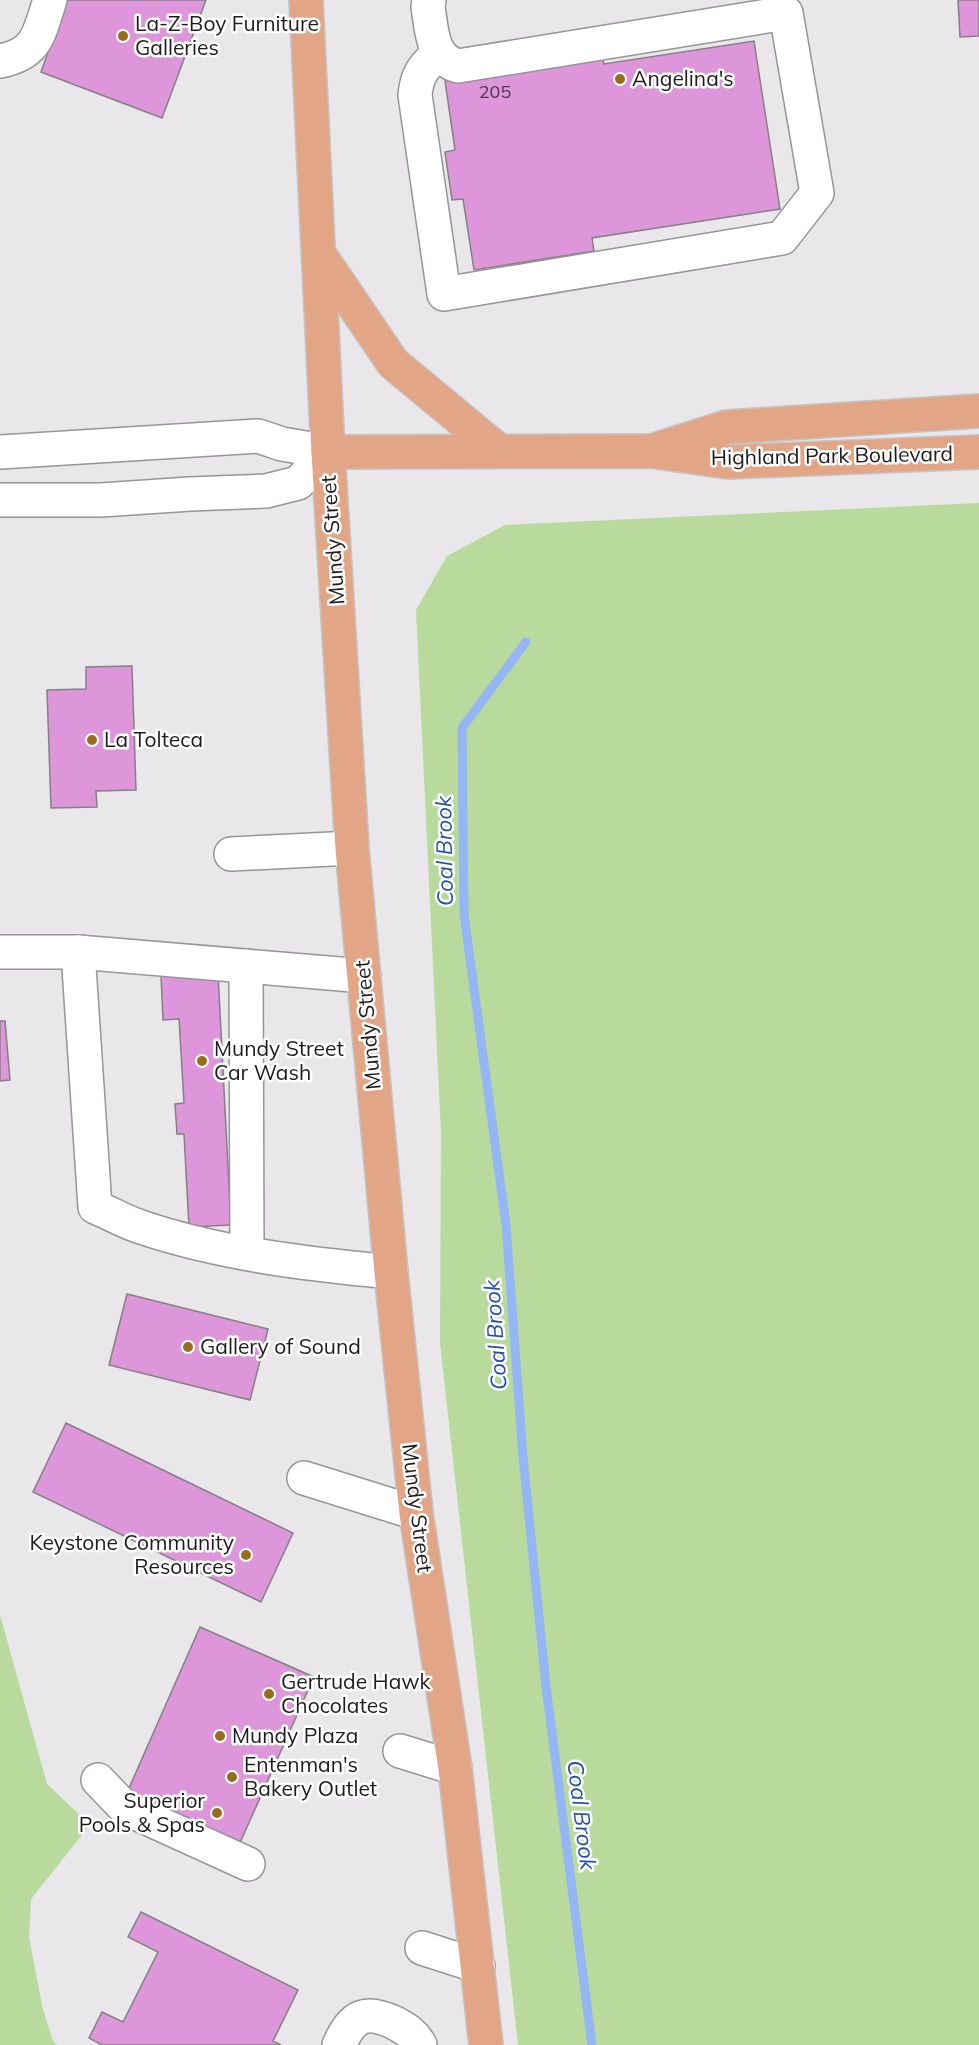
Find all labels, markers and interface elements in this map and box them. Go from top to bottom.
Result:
place label: La-Z-Boy Furniture Galleries [135,10,319,60]
marker: La-Z-Boy Furniture Galleries [116,29,130,43]
place label: Angelina's [632,65,734,91]
marker: Angelina's [613,72,627,86]
house number: 205 [479,80,511,103]
street label: Highland Park Boulevard [711,440,953,470]
street label: Mundy Street [315,474,349,606]
place label: La Tolteca [104,726,203,752]
marker: La Tolteca [85,733,99,747]
water label: Coal Brook [429,795,459,906]
street label: Mundy Street [348,959,386,1091]
place label: Mundy Street Car Wash [214,1035,344,1085]
marker: Mundy Street Car Wash [195,1054,209,1068]
water label: Coal Brook [477,1278,513,1391]
place label: Gallery of Sound [200,1333,361,1359]
marker: Gallery of Sound [181,1340,195,1354]
street label: Mundy Street [397,1442,439,1574]
place label: Keystone Community Resources [29,1529,234,1579]
marker: Keystone Community Resources [239,1548,253,1562]
place label: Gertrude Hawk Chocolates [281,1668,430,1718]
marker: Gertrude Hawk Chocolates [262,1687,276,1701]
place label: Mundy Plaza [232,1722,358,1748]
marker: Mundy Plaza [213,1729,227,1743]
place label: Entenman's Bakery Outlet [244,1751,377,1801]
water label: Coal Brook [561,1759,603,1872]
marker: Entenman's Bakery Outlet [225,1770,239,1784]
place label: Superior Pools & Spas [79,1787,205,1837]
marker: Superior Pools & Spas [210,1806,224,1820]

